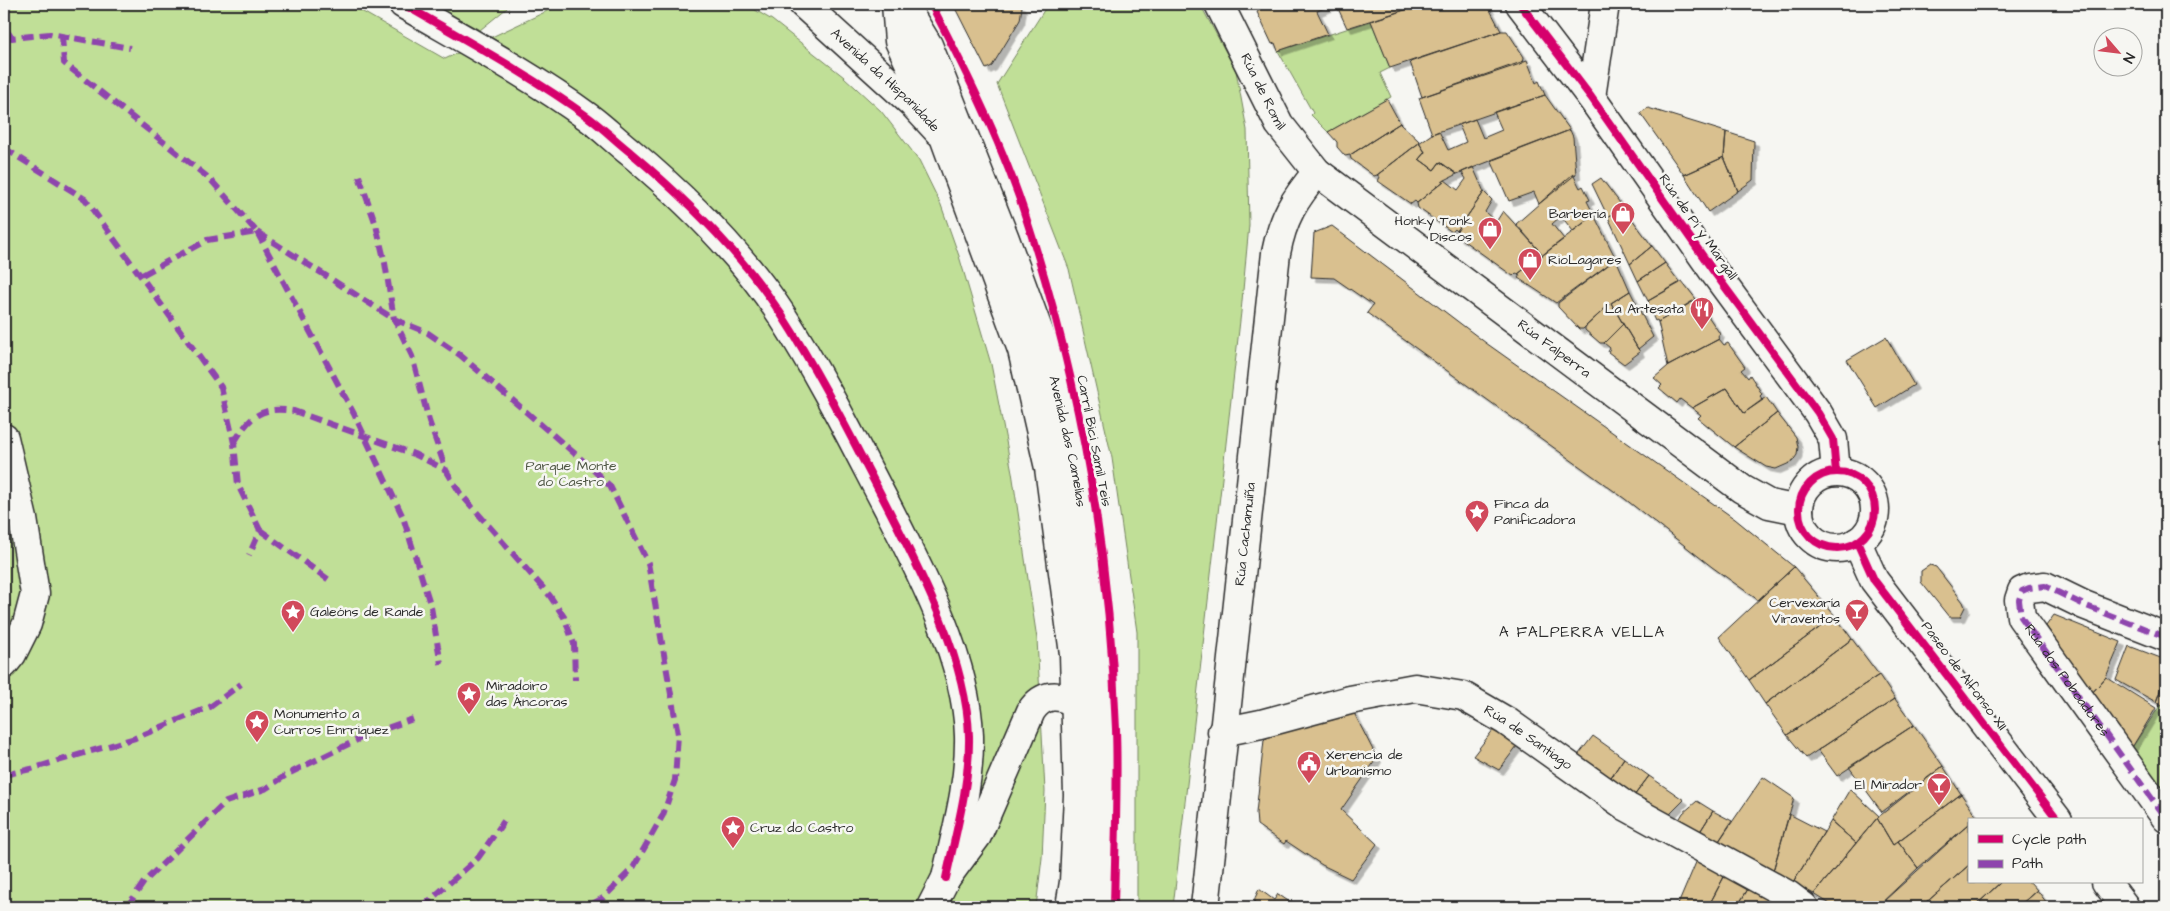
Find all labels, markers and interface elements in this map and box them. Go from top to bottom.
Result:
street label: Avenida da Hispanidade [826,24,944,137]
north arrow [2092,28,2142,78]
text: N [2118,49,2139,66]
street label: Rúa de Romil [1235,50,1290,135]
street label: Rúa de Pi y Margall [1654,170,1742,284]
shop icon: Barbería [1610,201,1636,235]
place label: Barbería [1549,204,1606,224]
place label: Honky Tonk Discos [1395,211,1472,247]
shop icon: Honky Tonk Discos [1477,216,1503,250]
shop icon: RioLagares [1517,247,1543,281]
place label: RioLagares [1548,250,1621,270]
restaurant icon: La Artesata [1689,296,1715,330]
place label: La Artesata [1605,299,1684,319]
street label: Rúa Falperra [1513,315,1595,383]
street label: Avenida das Camelias [1043,374,1091,508]
street label: Carril Bici Samil Teis [1071,374,1117,508]
park label: Parque Monte do Castro [526,456,617,492]
street label: Rúa Cachamuíña [1230,481,1261,587]
place label: Finca da Panificadora [1494,494,1575,530]
place icon: Finca da Panificadora [1464,499,1490,533]
place label: Cervexaría Viraventos [1769,593,1840,629]
bar icon: Cervexaría Viraventos [1844,598,1870,632]
place icon: Galeóns de Rande [280,599,306,633]
place label: Galeóns de Rande [310,602,424,622]
street label: Paseo de Alfonso XII [1916,617,2012,735]
street label: Rúa dos Poboadores [2019,620,2114,741]
district label: A FALPERRA VELLA [1499,622,1665,643]
place label: Miradoiro das Áncoras [486,676,568,712]
place icon: Miradoiro das Áncoras [456,681,482,715]
street label: Rúa de Santiago [1480,700,1576,775]
place label: Monumento a Curros Enrriquez [274,704,389,740]
place icon: Monumento a Curros Enrriquez [244,709,270,743]
place label: Xerencia de Urbanismo [1326,745,1403,781]
public building icon: Xerencia de Urbanismo [1296,750,1322,784]
bar icon: El Mirador [1926,772,1952,806]
place label: El Mirador [1855,775,1922,795]
place icon: Cruz do Castro [720,815,746,849]
place label: Cruz do Castro [750,818,853,838]
legend [1968,818,2142,884]
text: Cycle path [2012,829,2087,851]
text: Path [2012,853,2043,874]

